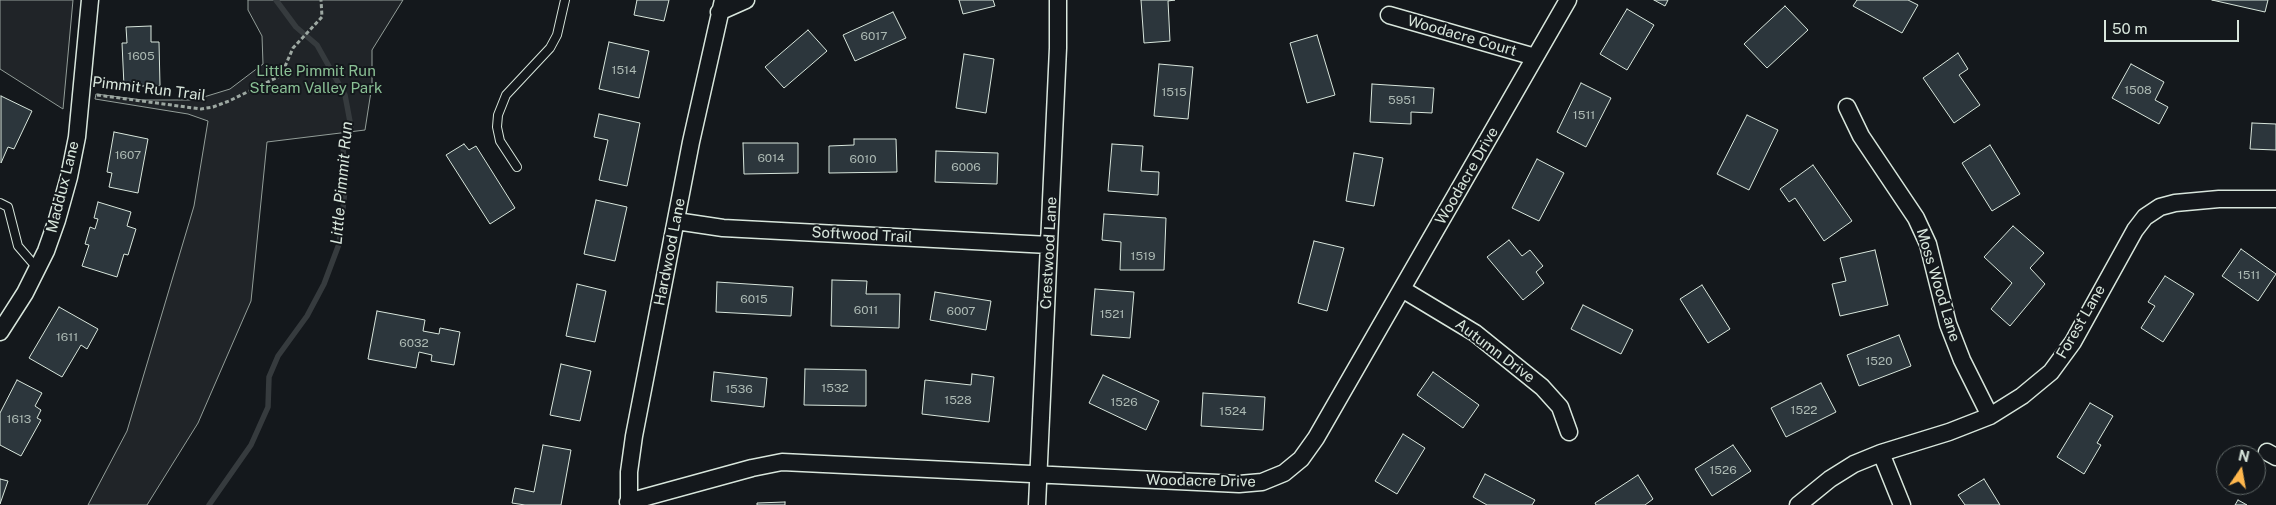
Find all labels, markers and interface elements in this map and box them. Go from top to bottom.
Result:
scale bar [2106,10,2241,42]
street label: Woodacre Court [1405,12,1519,60]
text: 50 m [2112,20,2147,37]
house number: 6017 [861,29,887,43]
house number: 1605 [127,49,155,63]
park label: Little Pimmit Run Stream Valley Park [250,62,382,97]
house number: 1514 [612,63,636,77]
street label: Pimmit Run Trail [91,73,207,105]
house number: 1508 [2124,83,2152,97]
house number: 1515 [1161,85,1187,99]
house number: 5951 [1388,93,1416,107]
house number: 1511 [1573,108,1595,122]
water label: Little Pimmit Run [327,121,357,245]
street label: Woodacre Drive [1432,124,1502,228]
street label: Maddux Lane [43,139,83,235]
house number: 1607 [115,148,141,162]
house number: 6014 [757,151,785,165]
house number: 6010 [850,152,876,166]
house number: 6006 [951,160,981,174]
street label: Crestwood Lane [1037,196,1061,310]
street label: Hardwood Lane [651,197,689,307]
street label: Softwood Trail [811,223,913,247]
street label: Moss Wood Lane [1912,226,1964,344]
house number: 1519 [1131,249,1155,263]
house number: 1511 [2238,268,2260,282]
street label: Forest Lane [2053,282,2109,362]
house number: 6015 [740,292,768,306]
house number: 6011 [854,303,878,317]
house number: 6007 [947,304,975,318]
house number: 1521 [1100,307,1124,321]
street label: Autumn Drive [1452,315,1538,387]
house number: 1611 [56,330,78,344]
house number: 6032 [399,336,429,350]
house number: 1520 [1865,354,1893,368]
house number: 1532 [821,381,849,395]
house number: 1536 [725,382,753,396]
house number: 1528 [944,393,972,407]
house number: 1526 [1110,395,1138,409]
house number: 1522 [1791,403,1817,417]
house number: 1524 [1219,404,1247,418]
house number: 1613 [7,412,31,426]
north arrow [2216,445,2266,495]
text: N [2237,447,2251,465]
house number: 1526 [1709,463,1737,477]
street label: Woodacre Drive [1146,471,1256,491]

